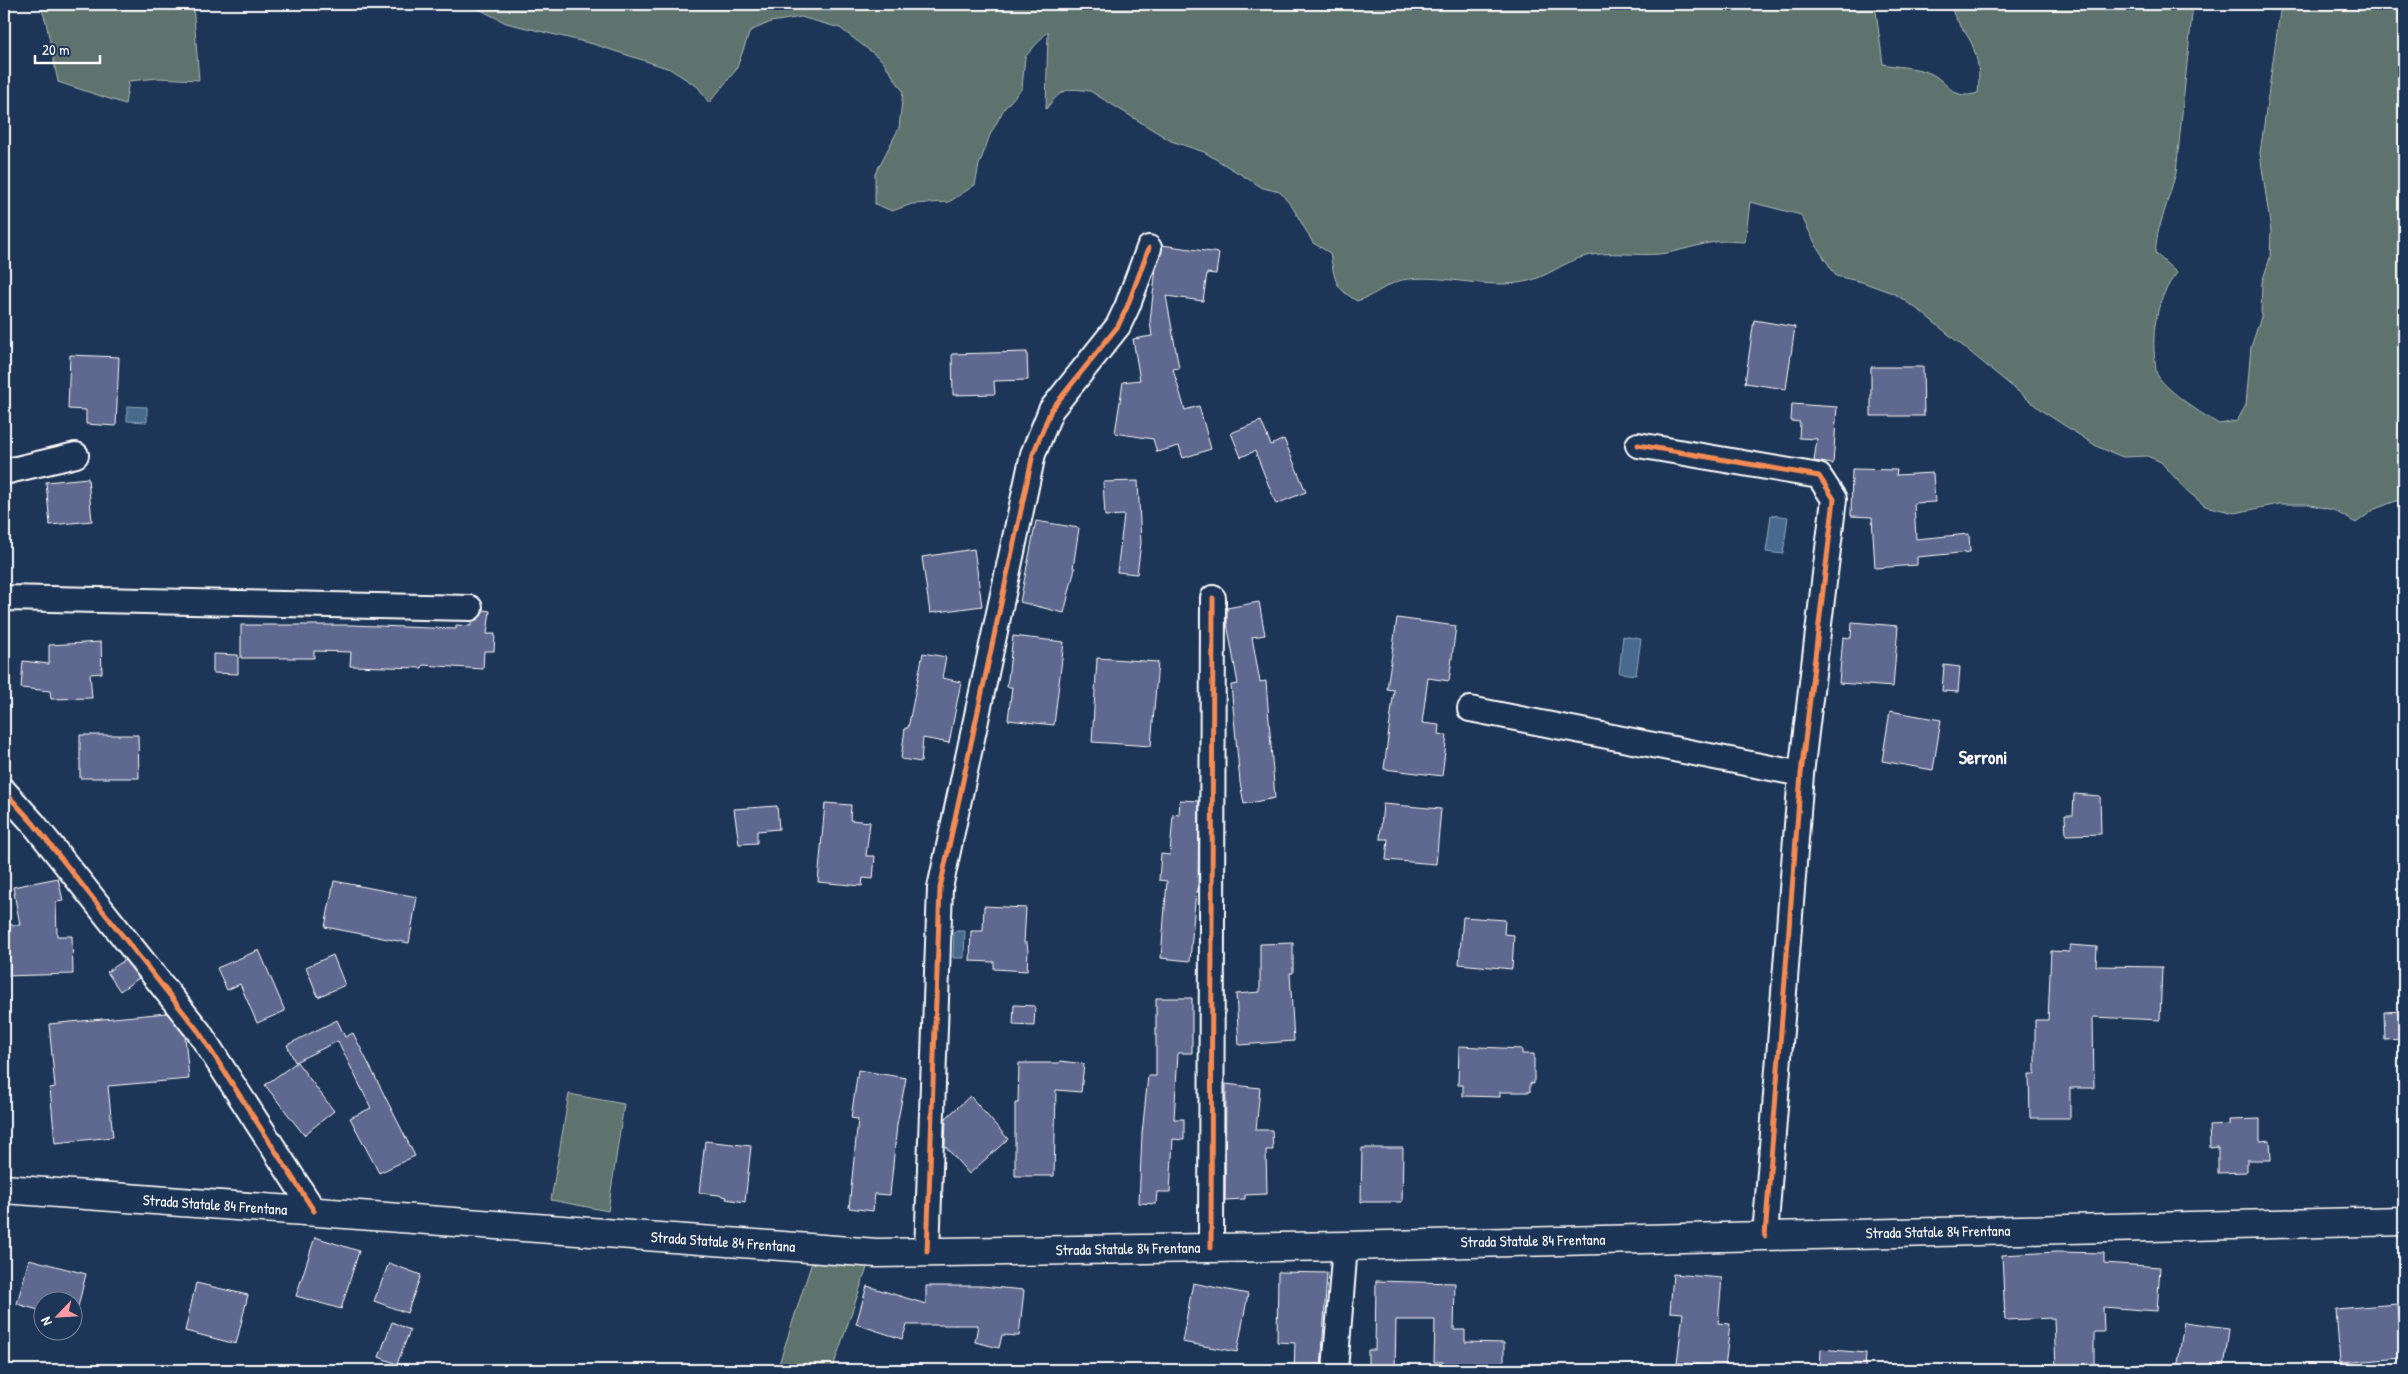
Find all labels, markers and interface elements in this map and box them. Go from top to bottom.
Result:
scale bar [35,32,100,64]
text: 20 m [42,39,69,60]
district label: Serroni [1959,745,2007,770]
street label: Strada Statale 84 Frentana [142,1189,288,1220]
street label: Strada Statale 84 Frentana [1865,1220,2011,1243]
street label: Strada Statale 84 Frentana [650,1226,796,1257]
street label: Strada Statale 84 Frentana [1460,1229,1606,1252]
street label: Strada Statale 84 Frentana [1055,1237,1201,1260]
north arrow [32,1292,82,1342]
text: N [35,1314,56,1329]

